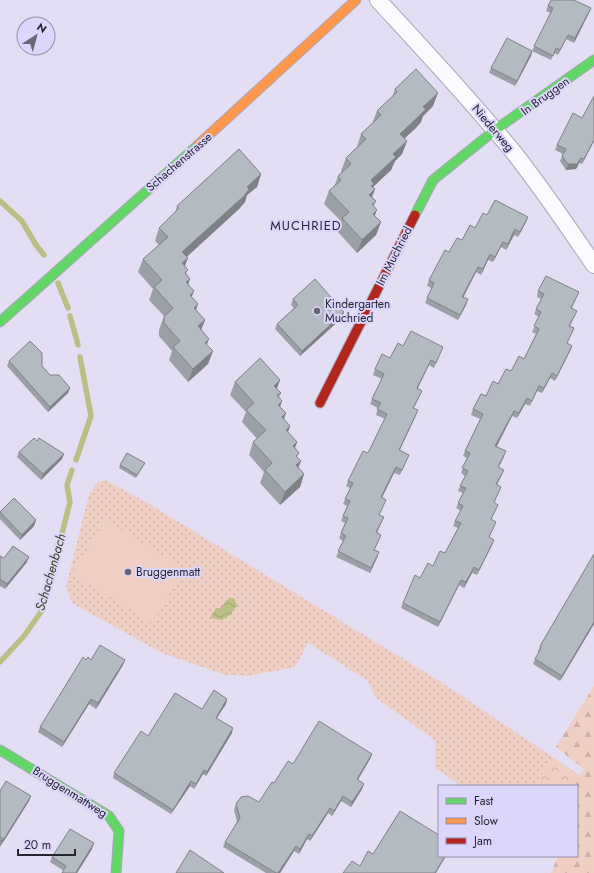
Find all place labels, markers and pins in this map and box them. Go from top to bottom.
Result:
place label: Kindergarten Muchried [325,295,390,327]
marker: Kindergarten Muchried [312,306,322,316]
place label: Bruggenmatt [136,563,200,581]
marker: Bruggenmatt [123,567,133,577]

